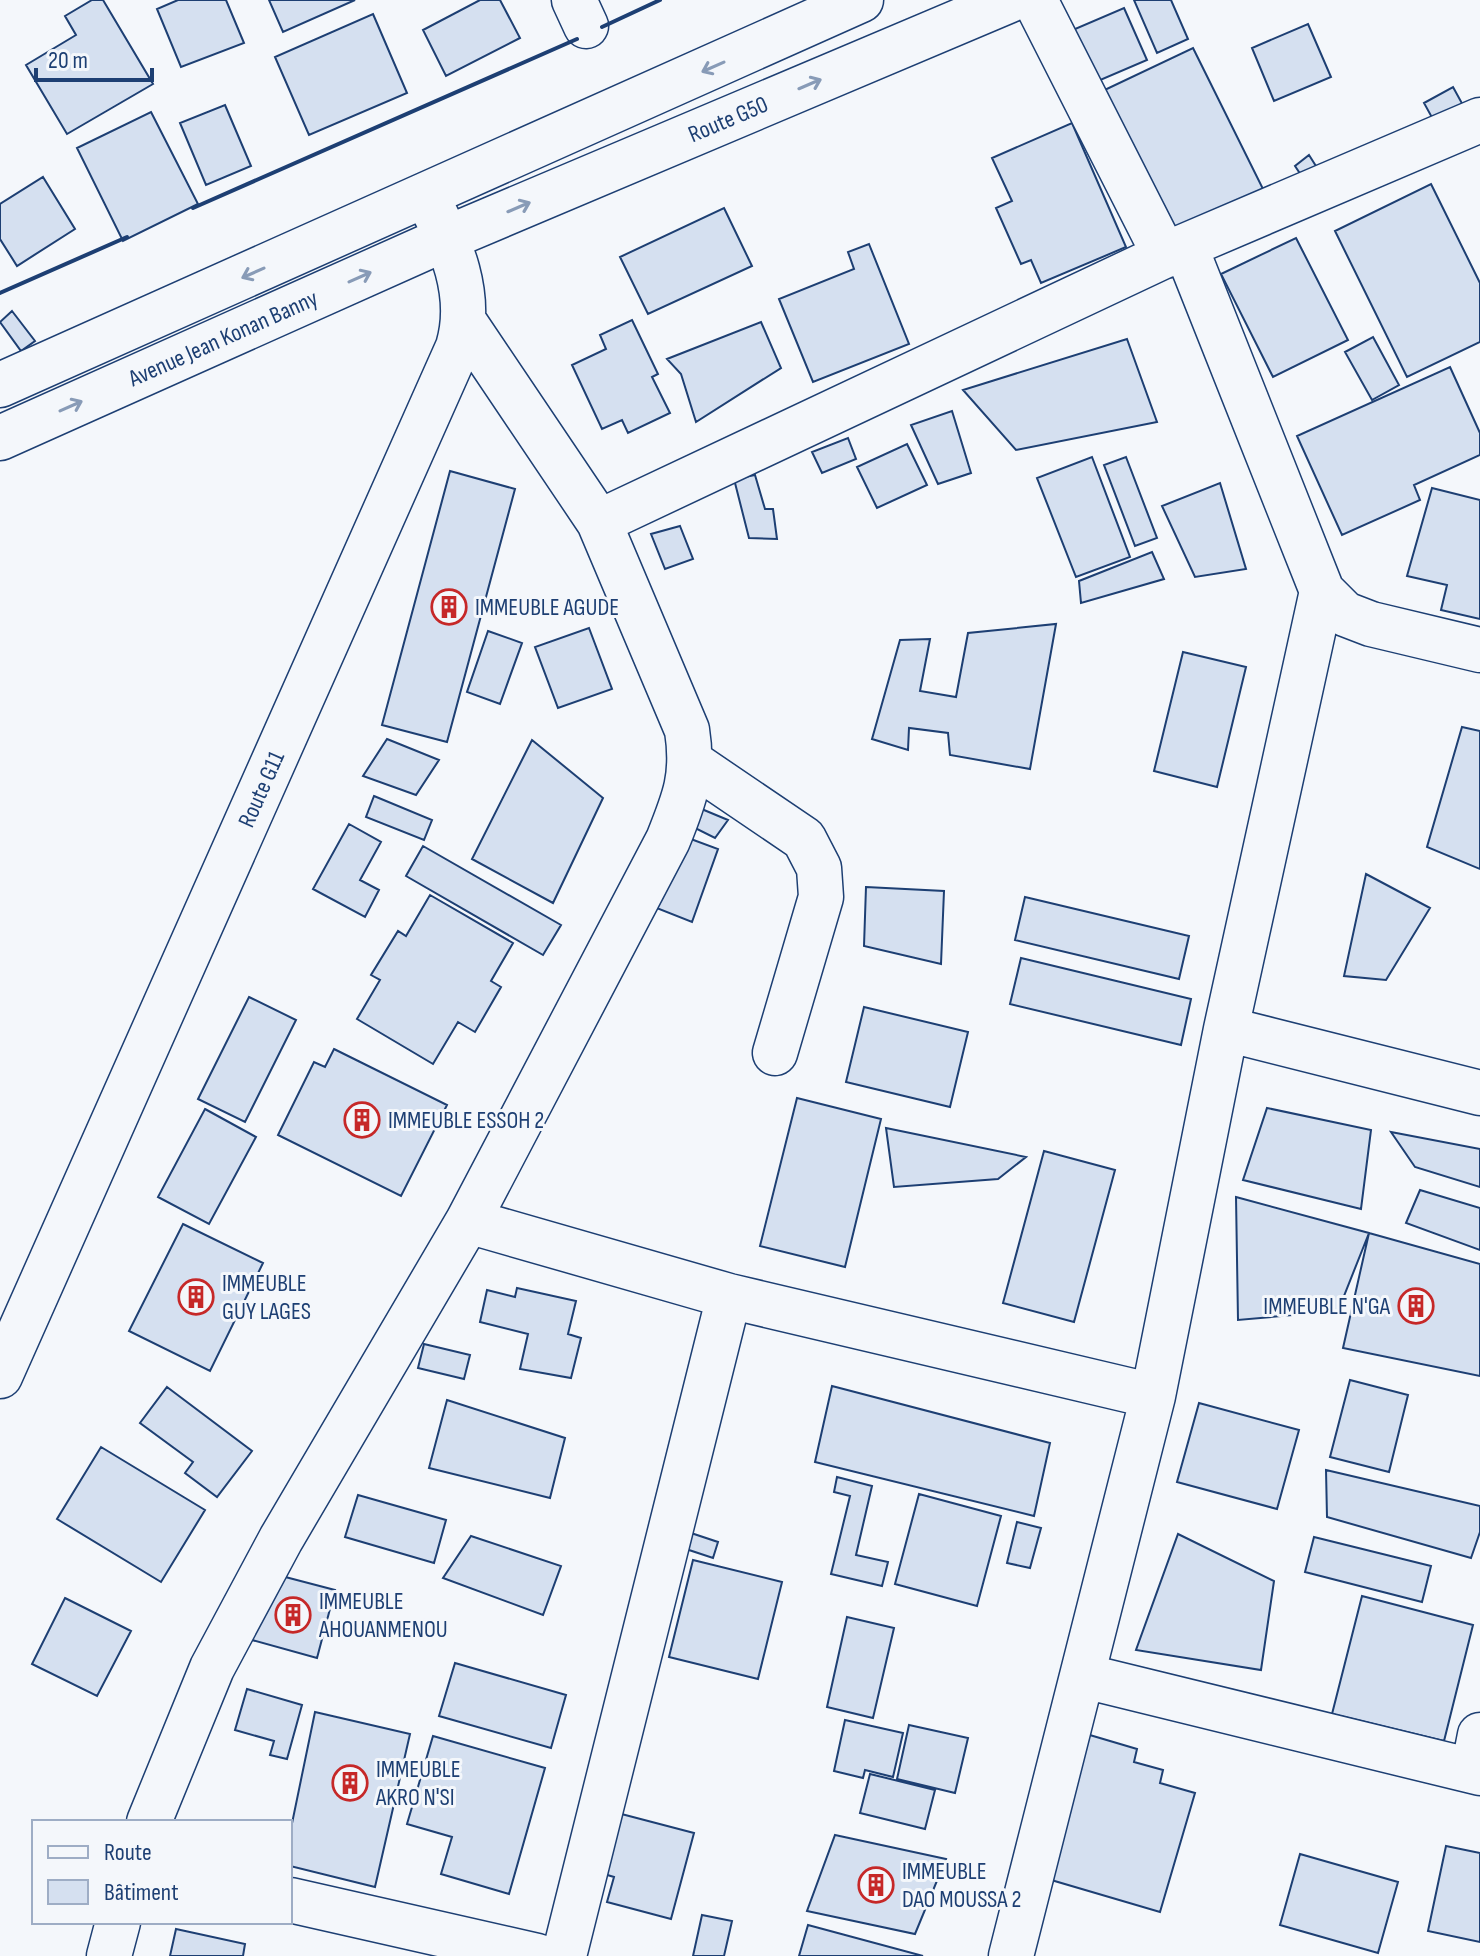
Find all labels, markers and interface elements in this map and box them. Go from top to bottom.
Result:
scale bar [36,32,152,82]
text: 20 m [48,46,88,75]
one-way arrow [702,60,726,75]
one-way arrow [797,76,822,91]
street label: Route G50 [684,90,772,149]
one-way arrow [506,199,531,214]
one-way arrow [241,266,265,281]
one-way arrow [347,269,371,284]
street label: Avenue Jean Konan Banny [123,284,322,394]
one-way arrow [59,398,83,413]
building icon: IMMEUBLE AGUDE [430,588,468,626]
place label: IMMEUBLE AGUDE [475,593,619,622]
street label: Route G11 [232,746,291,832]
building icon: IMMEUBLE ESSOH 2 [343,1101,381,1139]
place label: IMMEUBLE ESSOH 2 [388,1106,544,1135]
place label: IMMEUBLE GUY LAGES [222,1269,311,1326]
building icon: IMMEUBLE GUY LAGES [177,1278,215,1316]
building icon: IMMEUBLE N'GA [1397,1287,1435,1325]
place label: IMMEUBLE N'GA [1263,1292,1391,1321]
place label: IMMEUBLE AHOUANMENOU [318,1587,448,1644]
building icon: IMMEUBLE AHOUANMENOU [274,1596,312,1634]
place label: IMMEUBLE AKRO N'SI [375,1755,461,1812]
building icon: IMMEUBLE AKRO N'SI [331,1764,369,1802]
legend [32,1820,292,1924]
text: Route [104,1838,152,1867]
place label: IMMEUBLE DAO MOUSSA 2 [902,1857,1021,1914]
building icon: IMMEUBLE DAO MOUSSA 2 [857,1866,895,1904]
text: Bâtiment [104,1878,179,1907]

